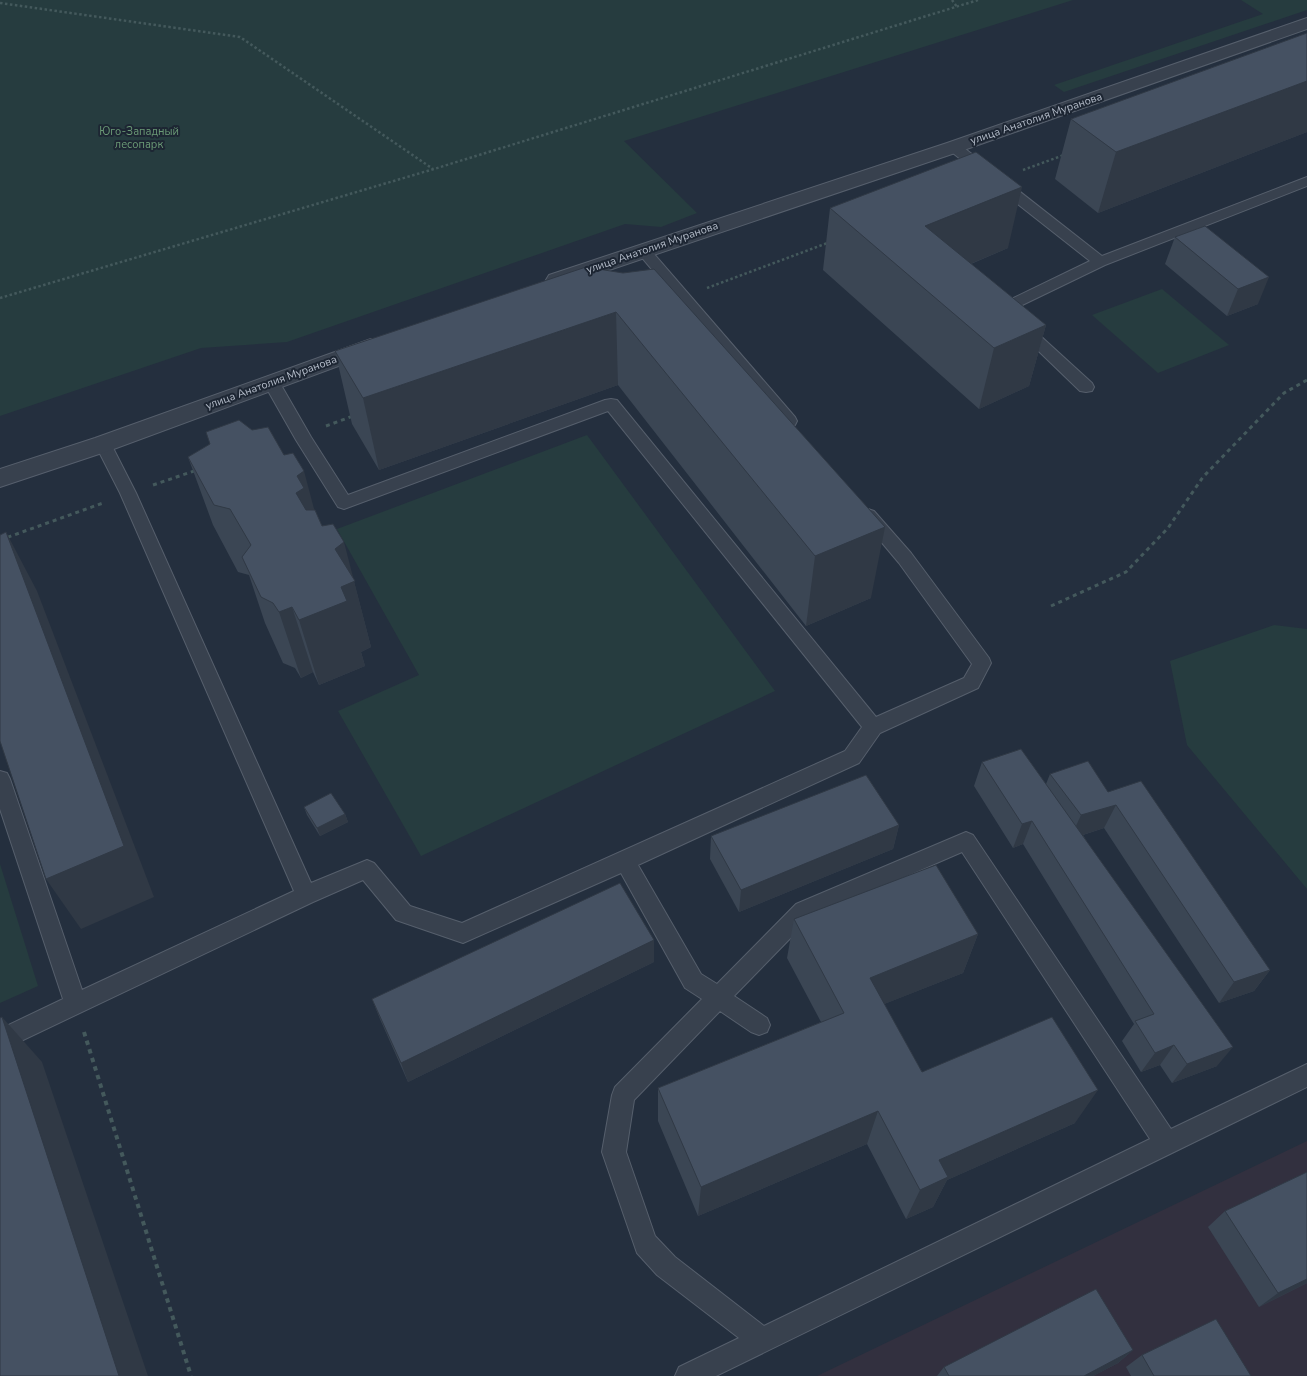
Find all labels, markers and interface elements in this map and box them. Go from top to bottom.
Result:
street label: улица Анатолия Муранова [968,89,1104,148]
park label: Юго-Западный лесопарк [99,124,179,152]
street label: улица Анатолия Муранова [584,218,720,277]
street label: улица Анатолия Муранова [203,352,339,413]

